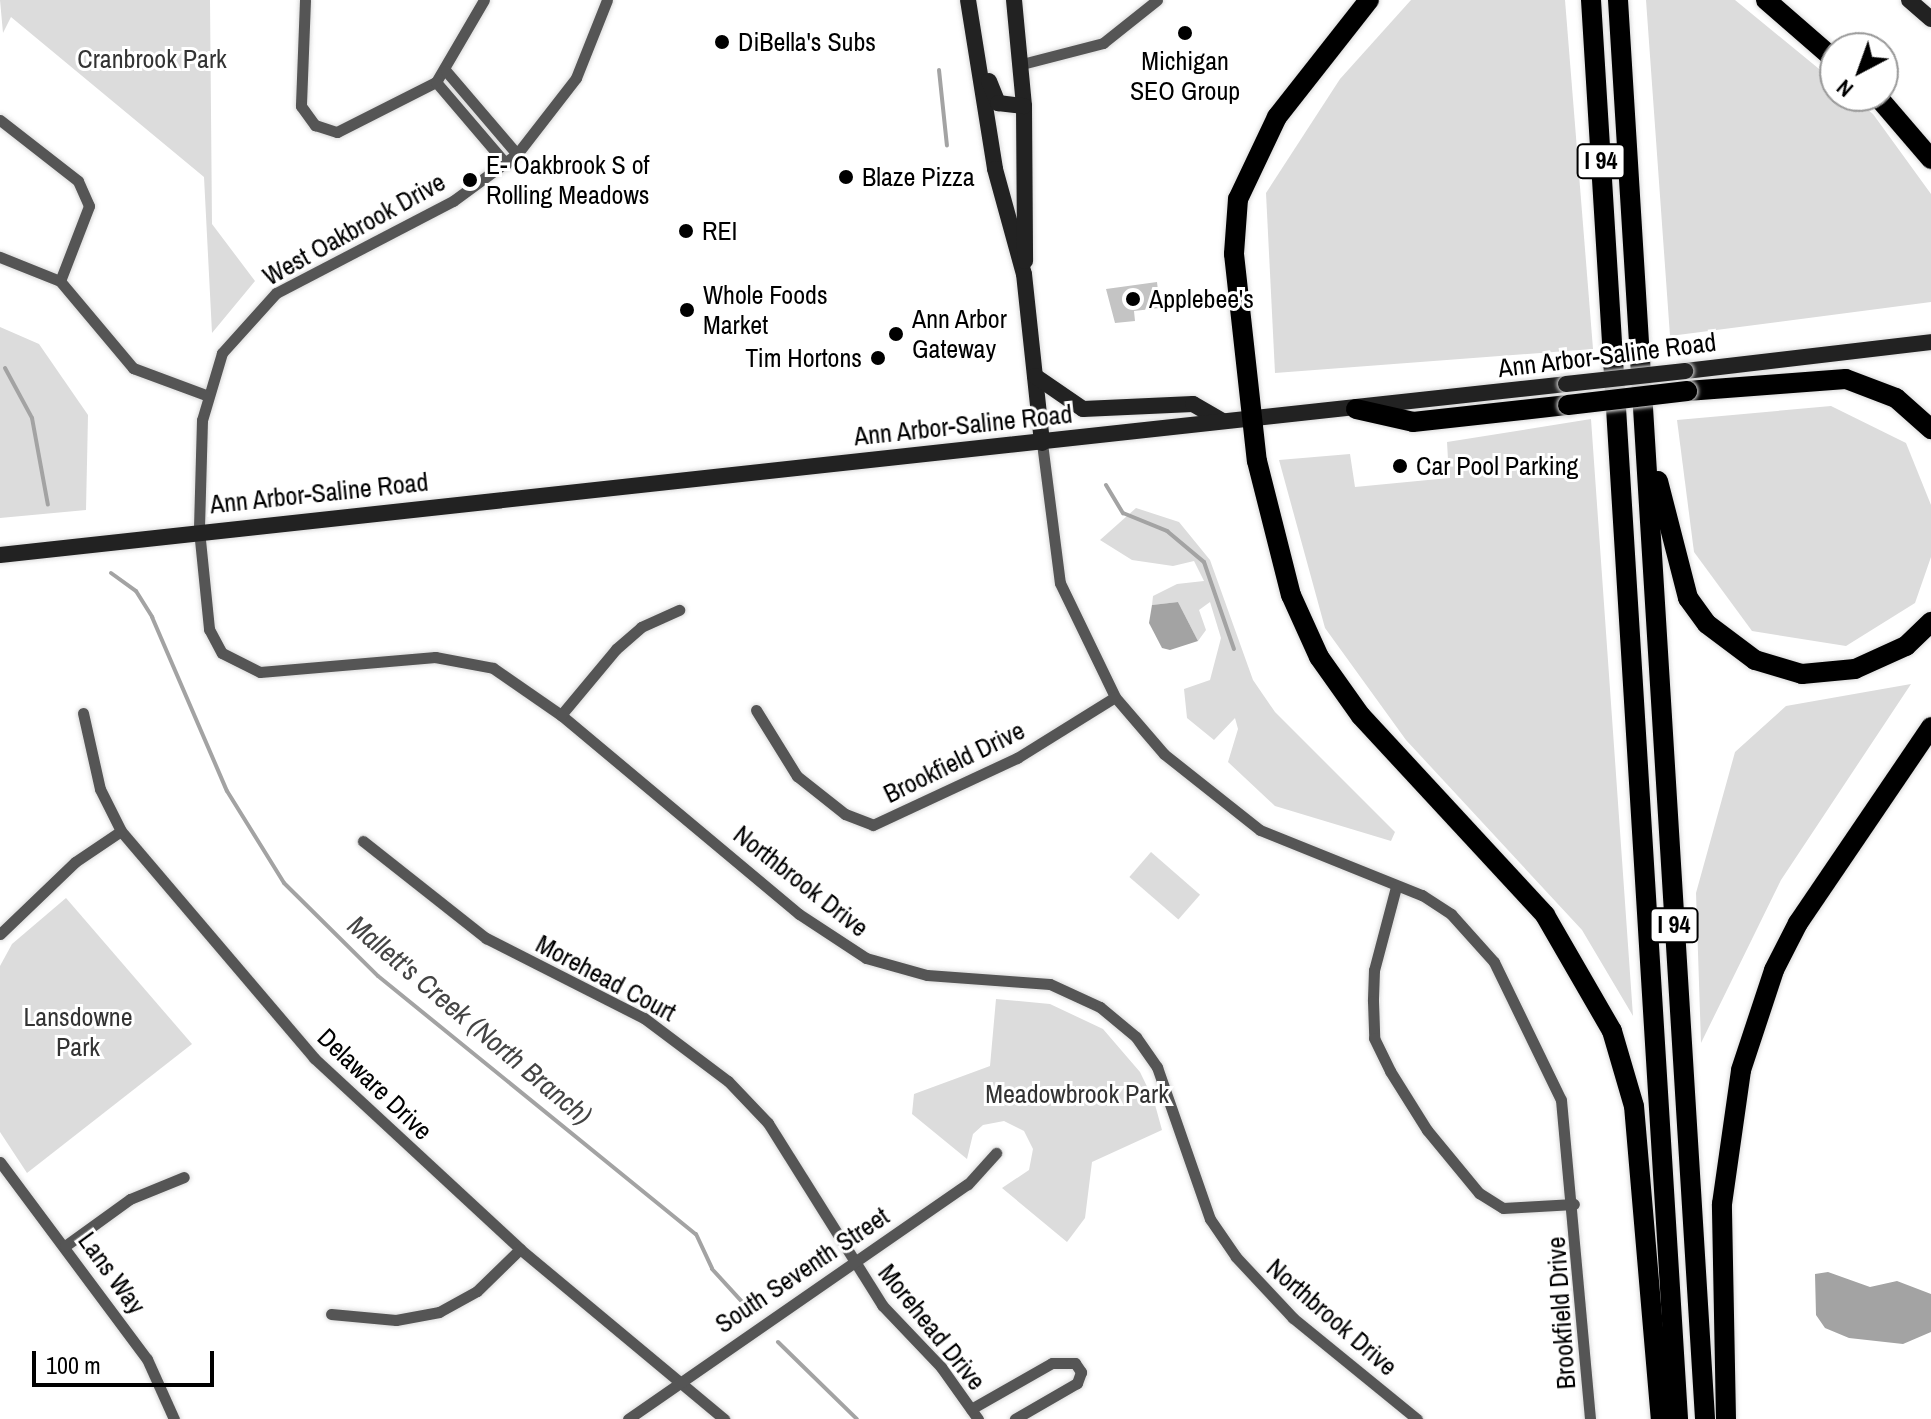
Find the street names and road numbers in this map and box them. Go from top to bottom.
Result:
road number: I 94 [1575,141,1627,181]
street label: West Oakbrook Drive [257,166,451,292]
street label: Ann Arbor-Saline Road [1496,326,1718,384]
street label: Ann Arbor-Saline Road [852,398,1074,452]
street label: Ann Arbor-Saline Road [208,466,430,520]
street label: Brookfield Drive [878,714,1030,810]
street label: Northbrook Drive [727,819,875,943]
road number: I 94 [1648,905,1700,945]
street label: Morehead Court [531,928,681,1028]
street label: Delaware Drive [311,1022,439,1146]
street label: South Seventh Street [709,1200,895,1340]
street label: Lans Way [72,1226,152,1320]
street label: Brookfield Drive [1540,1236,1582,1390]
street label: Northbrook Drive [1261,1252,1403,1382]
street label: Morehead Drive [872,1258,992,1396]

